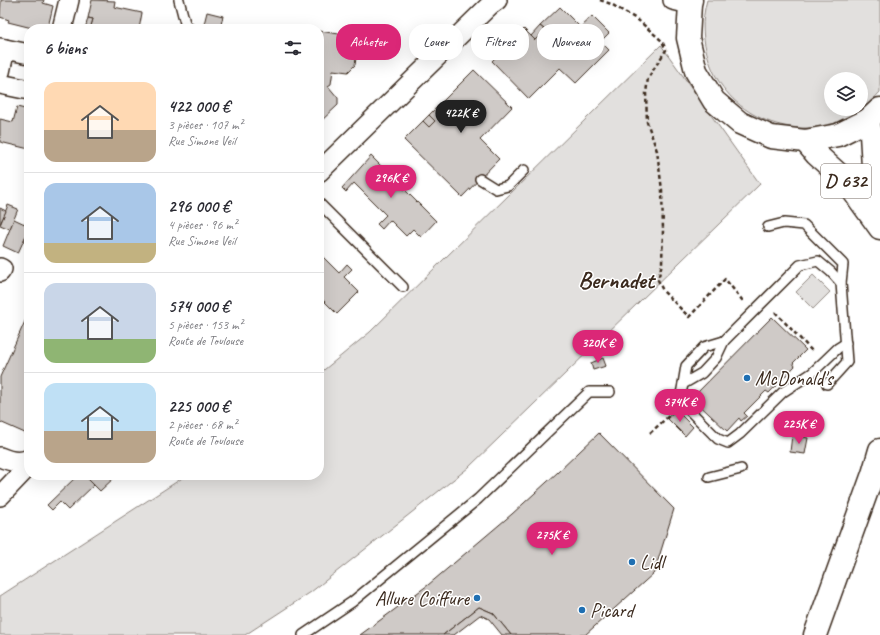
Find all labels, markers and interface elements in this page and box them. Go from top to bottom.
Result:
chip: Acheter [336,24,401,60]
chip: Louer [409,24,463,60]
chip: Filtres [471,24,529,60]
chip: Nouveau [537,24,604,60]
icon: filters [282,37,304,59]
text: 6 biens [44,38,86,59]
map controls [824,72,868,116]
button: layers [824,72,868,116]
text: 422 000 € [168,96,230,117]
icon: home [76,98,124,146]
pin: 422K € [428,100,494,134]
text: 422K € [444,105,478,121]
text: 3 pièces · 107 m² [168,117,243,133]
text: Rue Simone Veil [168,133,236,149]
road number: D 632 [821,164,871,198]
pin: 296K € [358,165,424,199]
text: 296K € [374,170,408,186]
text: 296 000 € [168,196,230,217]
icon: home [76,199,124,247]
text: 4 pièces · 96 m² [168,217,237,233]
text: Rue Simone Veil [168,233,236,249]
district label: Bernadet [578,265,657,295]
text: 574 000 € [168,296,229,317]
icon: home [76,299,124,347]
text: 5 pièces · 153 m² [168,317,243,333]
pin: 320K € [565,330,631,364]
text: Route de Toulouse [168,333,243,349]
text: 320K € [581,335,615,351]
place label: McDonald's [755,366,835,391]
marker: McDonald's [742,373,752,383]
pin: 574K € [647,389,713,423]
text: 574K € [664,394,696,410]
text: 225 000 € [168,396,230,417]
icon: home [76,399,124,447]
pin: 225K € [766,411,832,445]
text: 225K € [783,416,815,432]
text: 2 pièces · 68 m² [168,417,237,433]
text: Route de Toulouse [168,433,243,449]
pin: 275K € [519,522,585,556]
text: 275K € [536,527,568,543]
place label: Lidl [640,550,667,575]
marker: Lidl [627,557,637,567]
place label: Allure Coiffure [375,586,470,611]
marker: Allure Coiffure [472,593,482,603]
place label: Picard [590,598,637,623]
marker: Picard [577,605,587,615]

